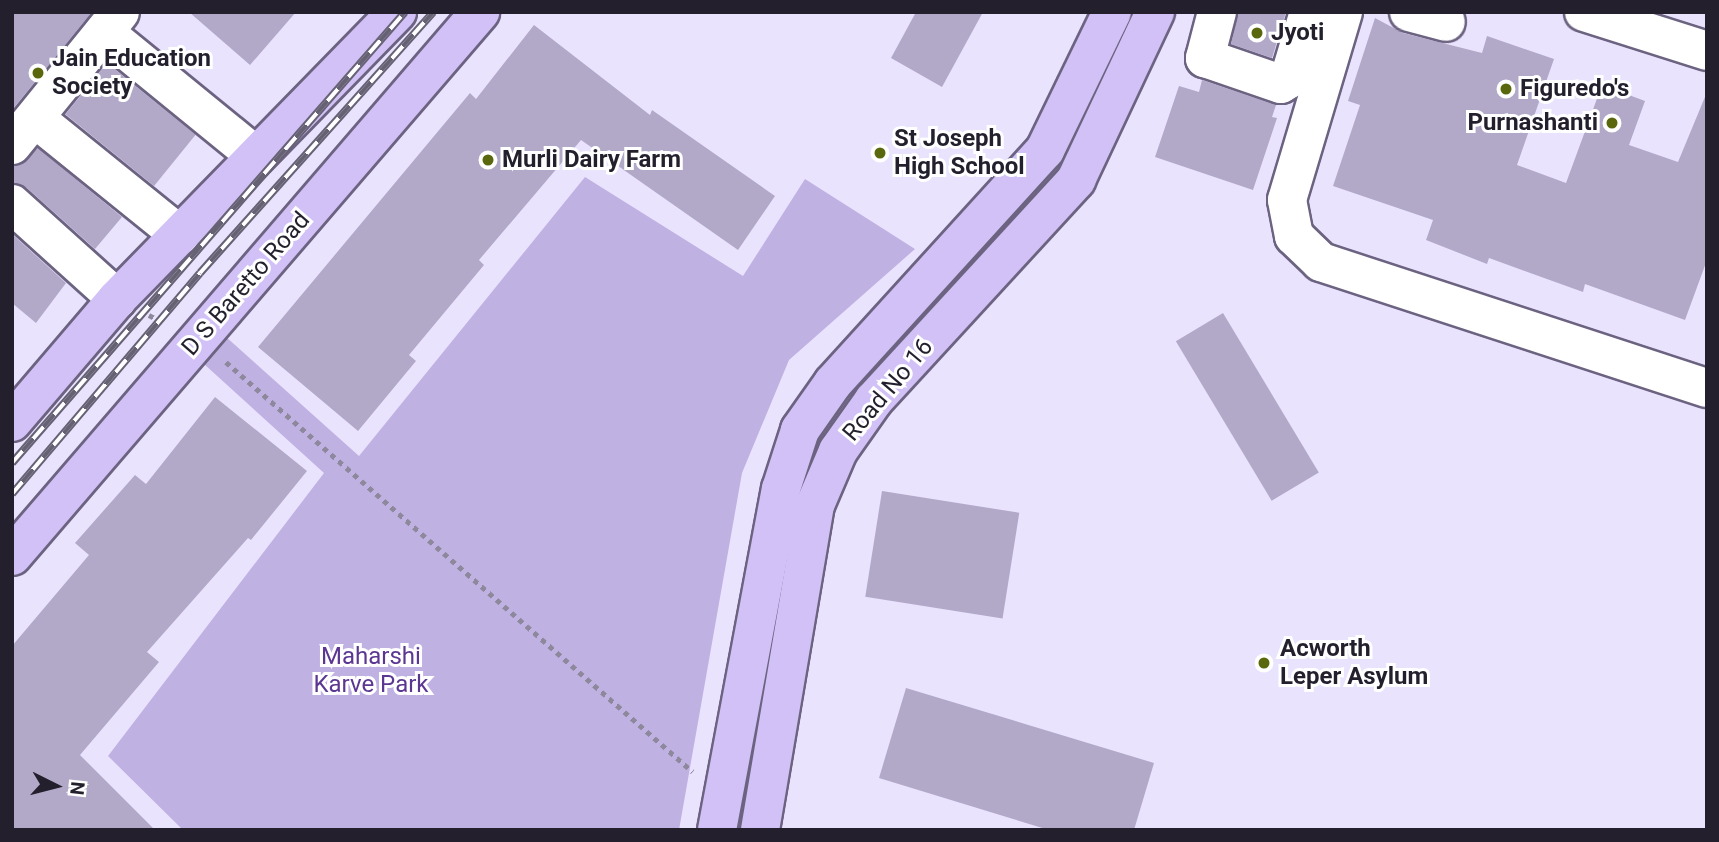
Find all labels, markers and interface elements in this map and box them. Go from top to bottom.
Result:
place label: Jyoti [1271,19,1324,47]
marker: Jyoti [1249,25,1265,41]
place label: Jain Education Society [52,45,211,101]
marker: Jain Education Society [30,65,46,81]
place label: Figuredo's [1520,75,1629,103]
marker: Figuredo's [1498,81,1514,97]
place label: Purnashanti [1467,109,1598,137]
marker: Purnashanti [1604,115,1620,131]
place label: St Joseph High School [894,125,1025,181]
marker: St Joseph High School [872,145,888,161]
place label: Murli Dairy Farm [502,146,681,174]
marker: Murli Dairy Farm [480,152,496,168]
street label: D S Baretto Road [176,206,316,362]
street label: Road No 16 [837,333,939,447]
place label: Acworth Leper Asylum [1280,635,1428,691]
park label: Maharshi Karve Park [314,643,428,699]
marker: Acworth Leper Asylum [1254,653,1274,673]
north arrow [21,751,91,821]
text: N [65,780,90,796]

